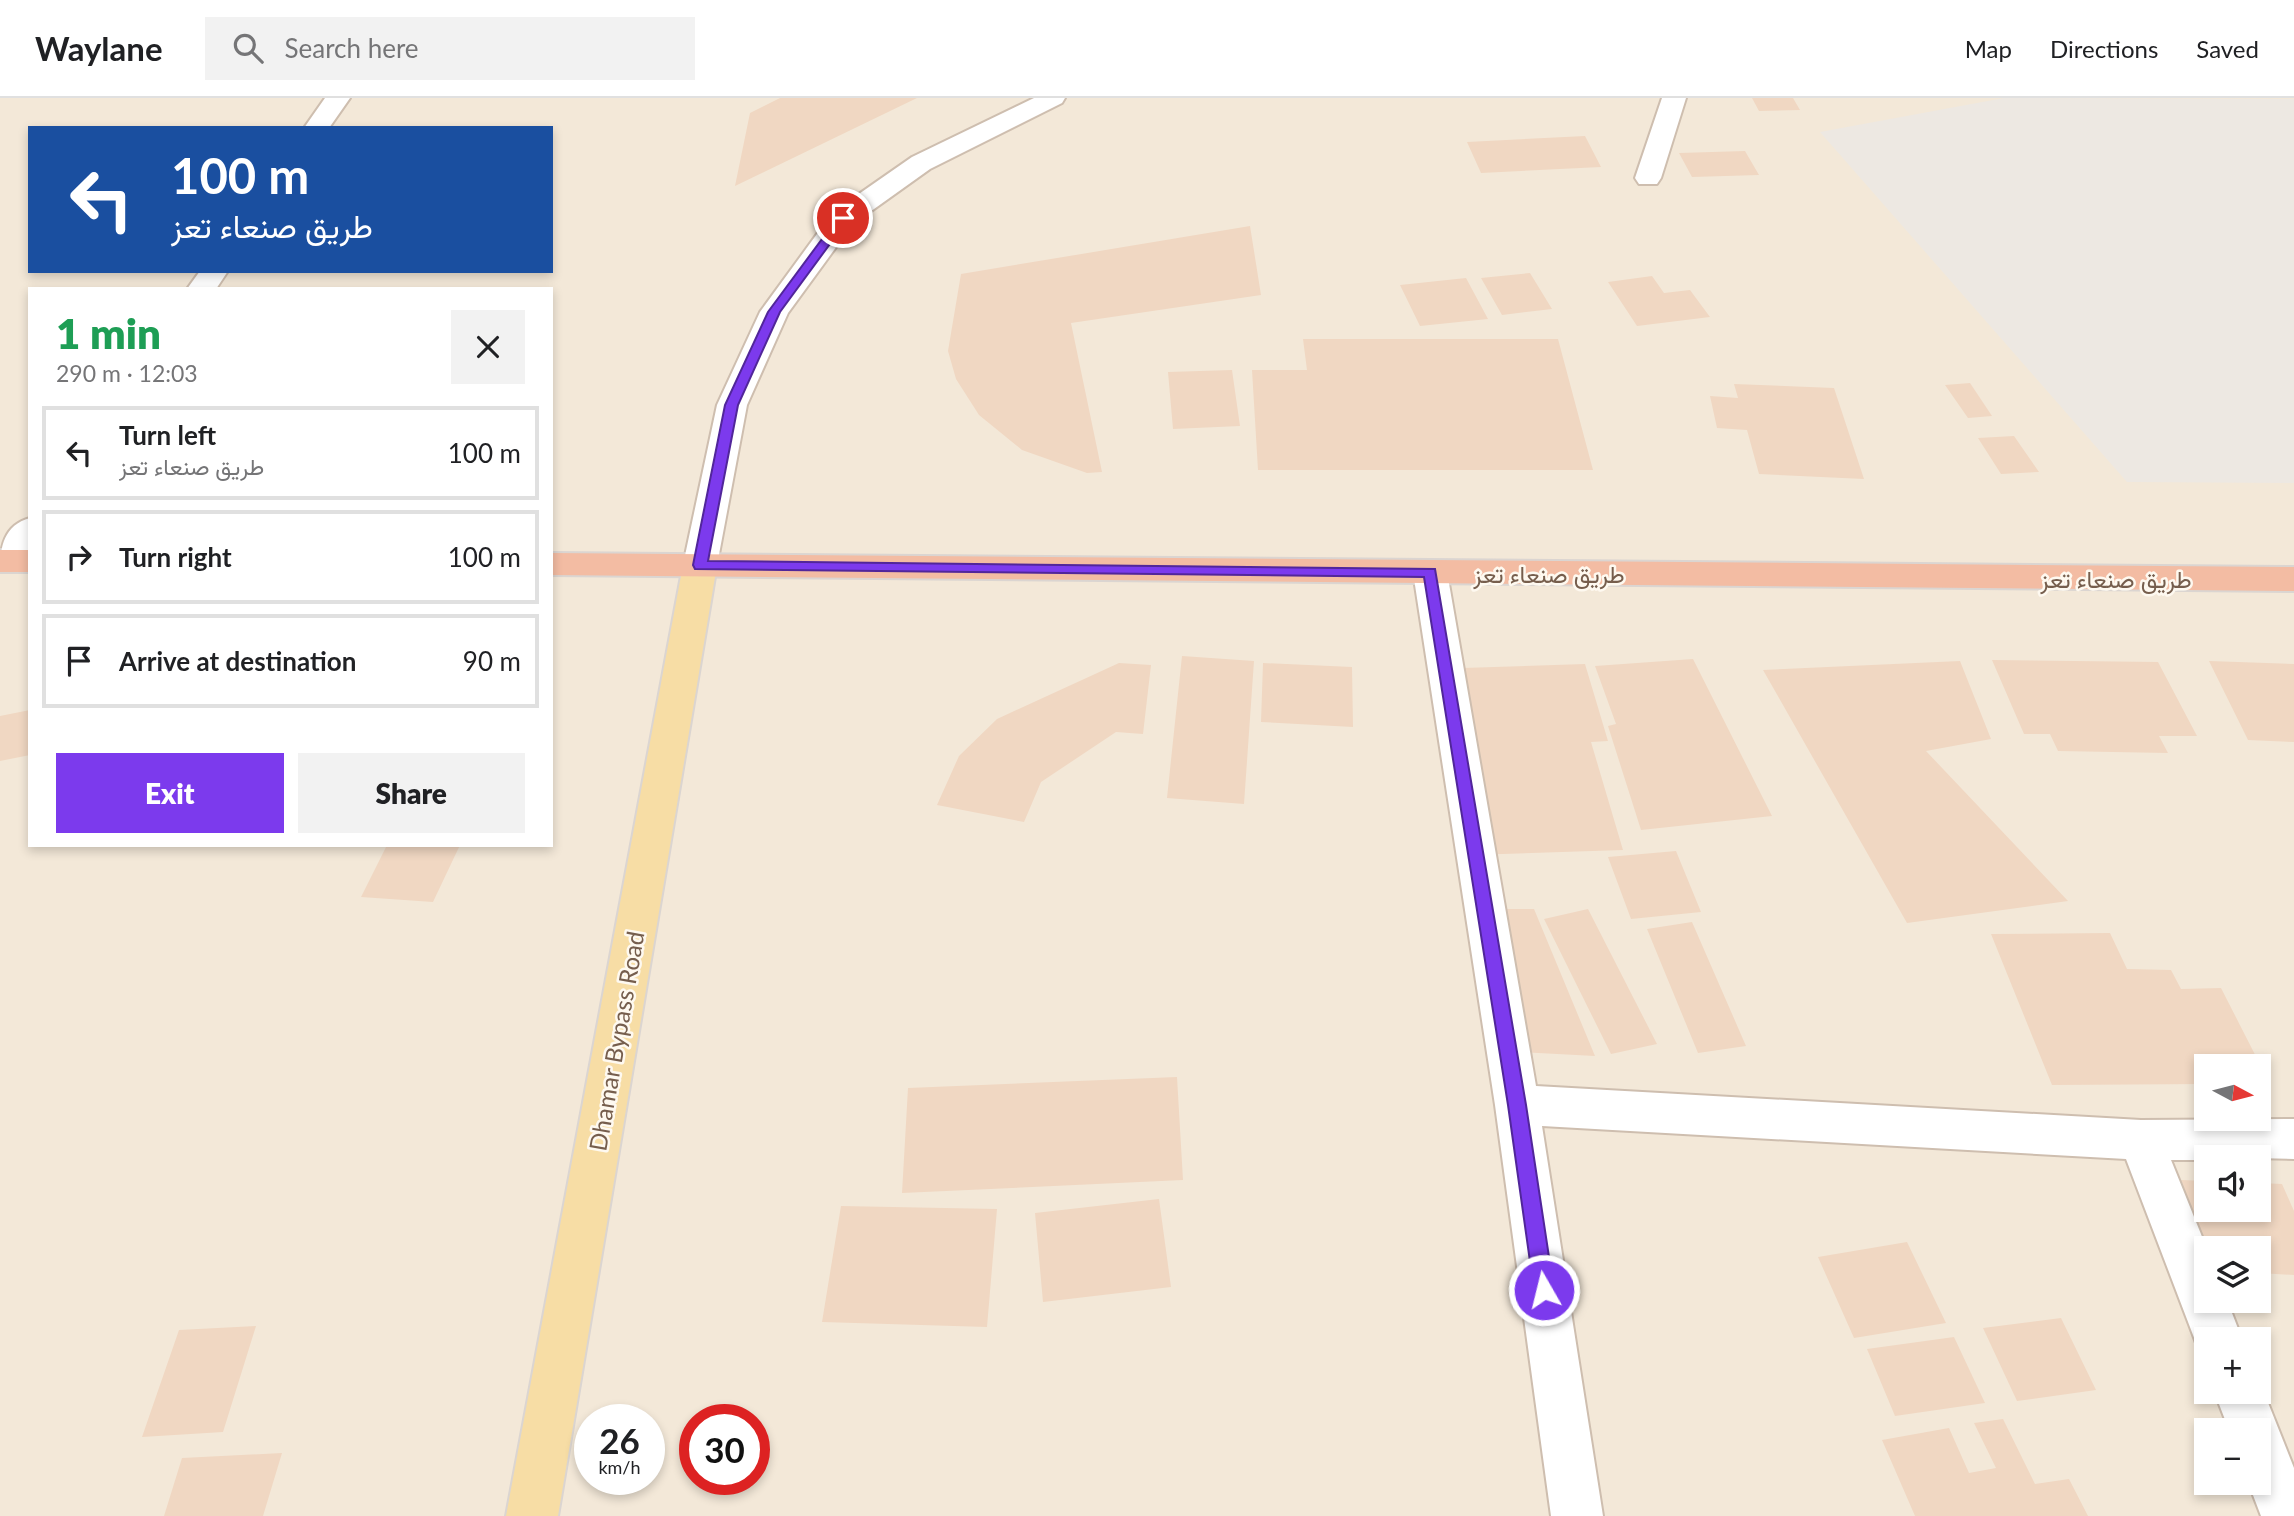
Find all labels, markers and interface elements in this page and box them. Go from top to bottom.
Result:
search box [205,17,695,80]
text: Waylane [35,28,163,68]
icon: search [229,29,267,67]
text: Search here [285,32,419,64]
text: Map [1965,34,2012,63]
text: Directions [2050,34,2158,63]
text: Saved [2196,34,2259,63]
text: 100 m [171,146,309,204]
icon: left [56,154,147,245]
pin [813,188,873,248]
icon: arrive [824,199,862,237]
text: طريق صنعاء تعز [171,206,373,245]
text: 1 min [56,308,161,358]
button: close [451,310,525,384]
text: 290 m · 12:03 [56,359,198,387]
text: Turn left [119,419,216,451]
icon: left [60,434,98,472]
text: 100 m [448,437,521,469]
text: طريق صنعاء تعز [119,452,264,480]
icon: right [60,538,98,576]
text: Turn right [119,541,232,573]
text: 100 m [448,541,521,573]
street label: طريق صنعاء تعز [1472,559,1625,590]
street label: طريق صنعاء تعز [2039,564,2192,595]
icon: arrive [60,642,98,680]
text: Arrive at destination [119,645,356,677]
text: 90 m [463,645,521,677]
button: Exit [56,753,284,833]
button: Share [298,753,525,833]
street label: Dhamar Bypass Road [582,929,650,1153]
north arrow [2194,1054,2272,1130]
map controls [2194,1054,2271,1495]
button: sound [2194,1145,2271,1222]
button: layers [2194,1236,2271,1313]
position arrow [1507,1253,1581,1327]
button: + [2194,1327,2271,1404]
speed limit sign: 30 [679,1404,770,1495]
button: − [2194,1418,2271,1495]
text: 26 [599,1419,640,1461]
text: km/h [598,1456,641,1478]

